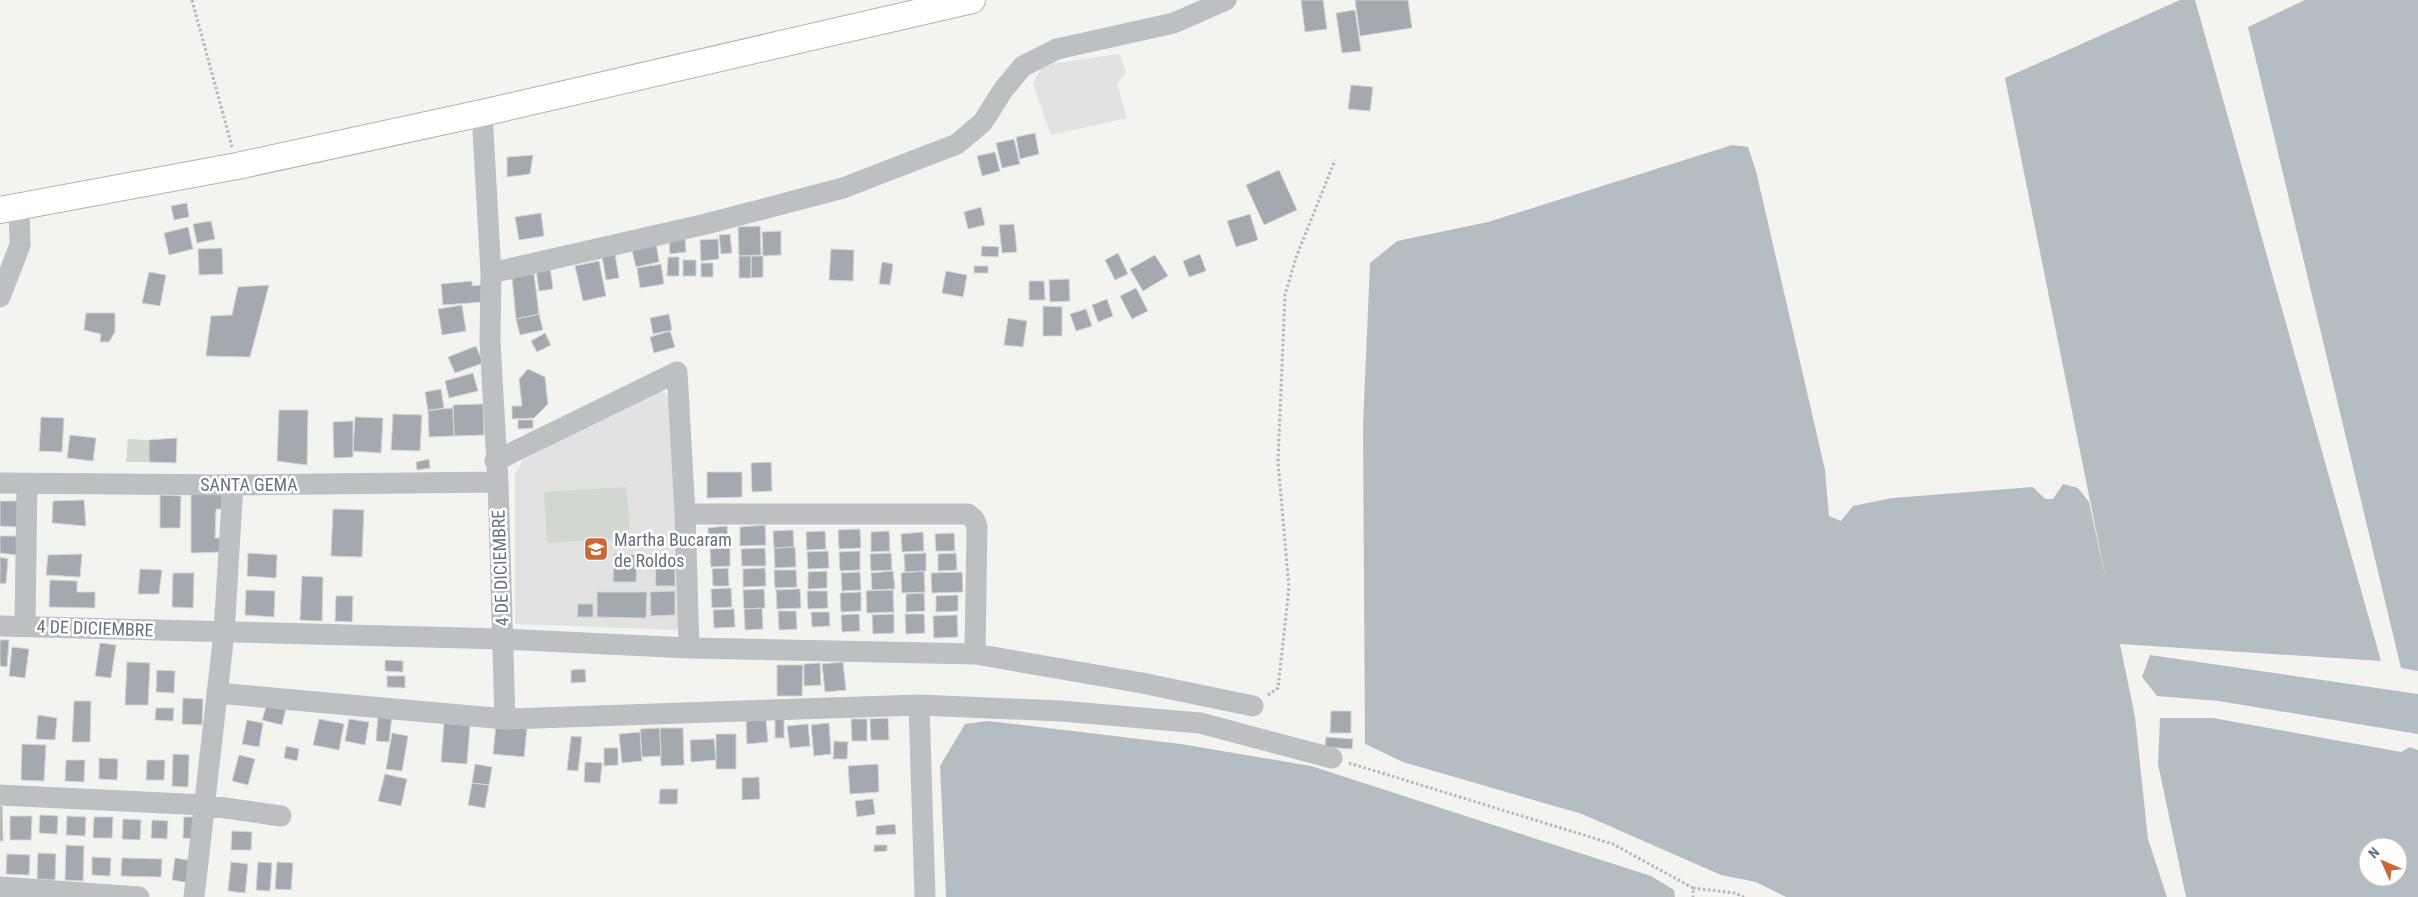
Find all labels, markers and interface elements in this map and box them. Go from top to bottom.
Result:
street label: SANTA GEMA [200,474,298,495]
street label: 4 DE DICIEMBRE [487,509,513,627]
place label: Martha Bucaram de Roldos [614,529,732,571]
school or university icon: Martha Bucaram de Roldos [583,536,609,562]
street label: 4 DE DICIEMBRE [36,615,154,641]
north arrow [2358,837,2408,887]
text: N [2365,844,2382,861]

